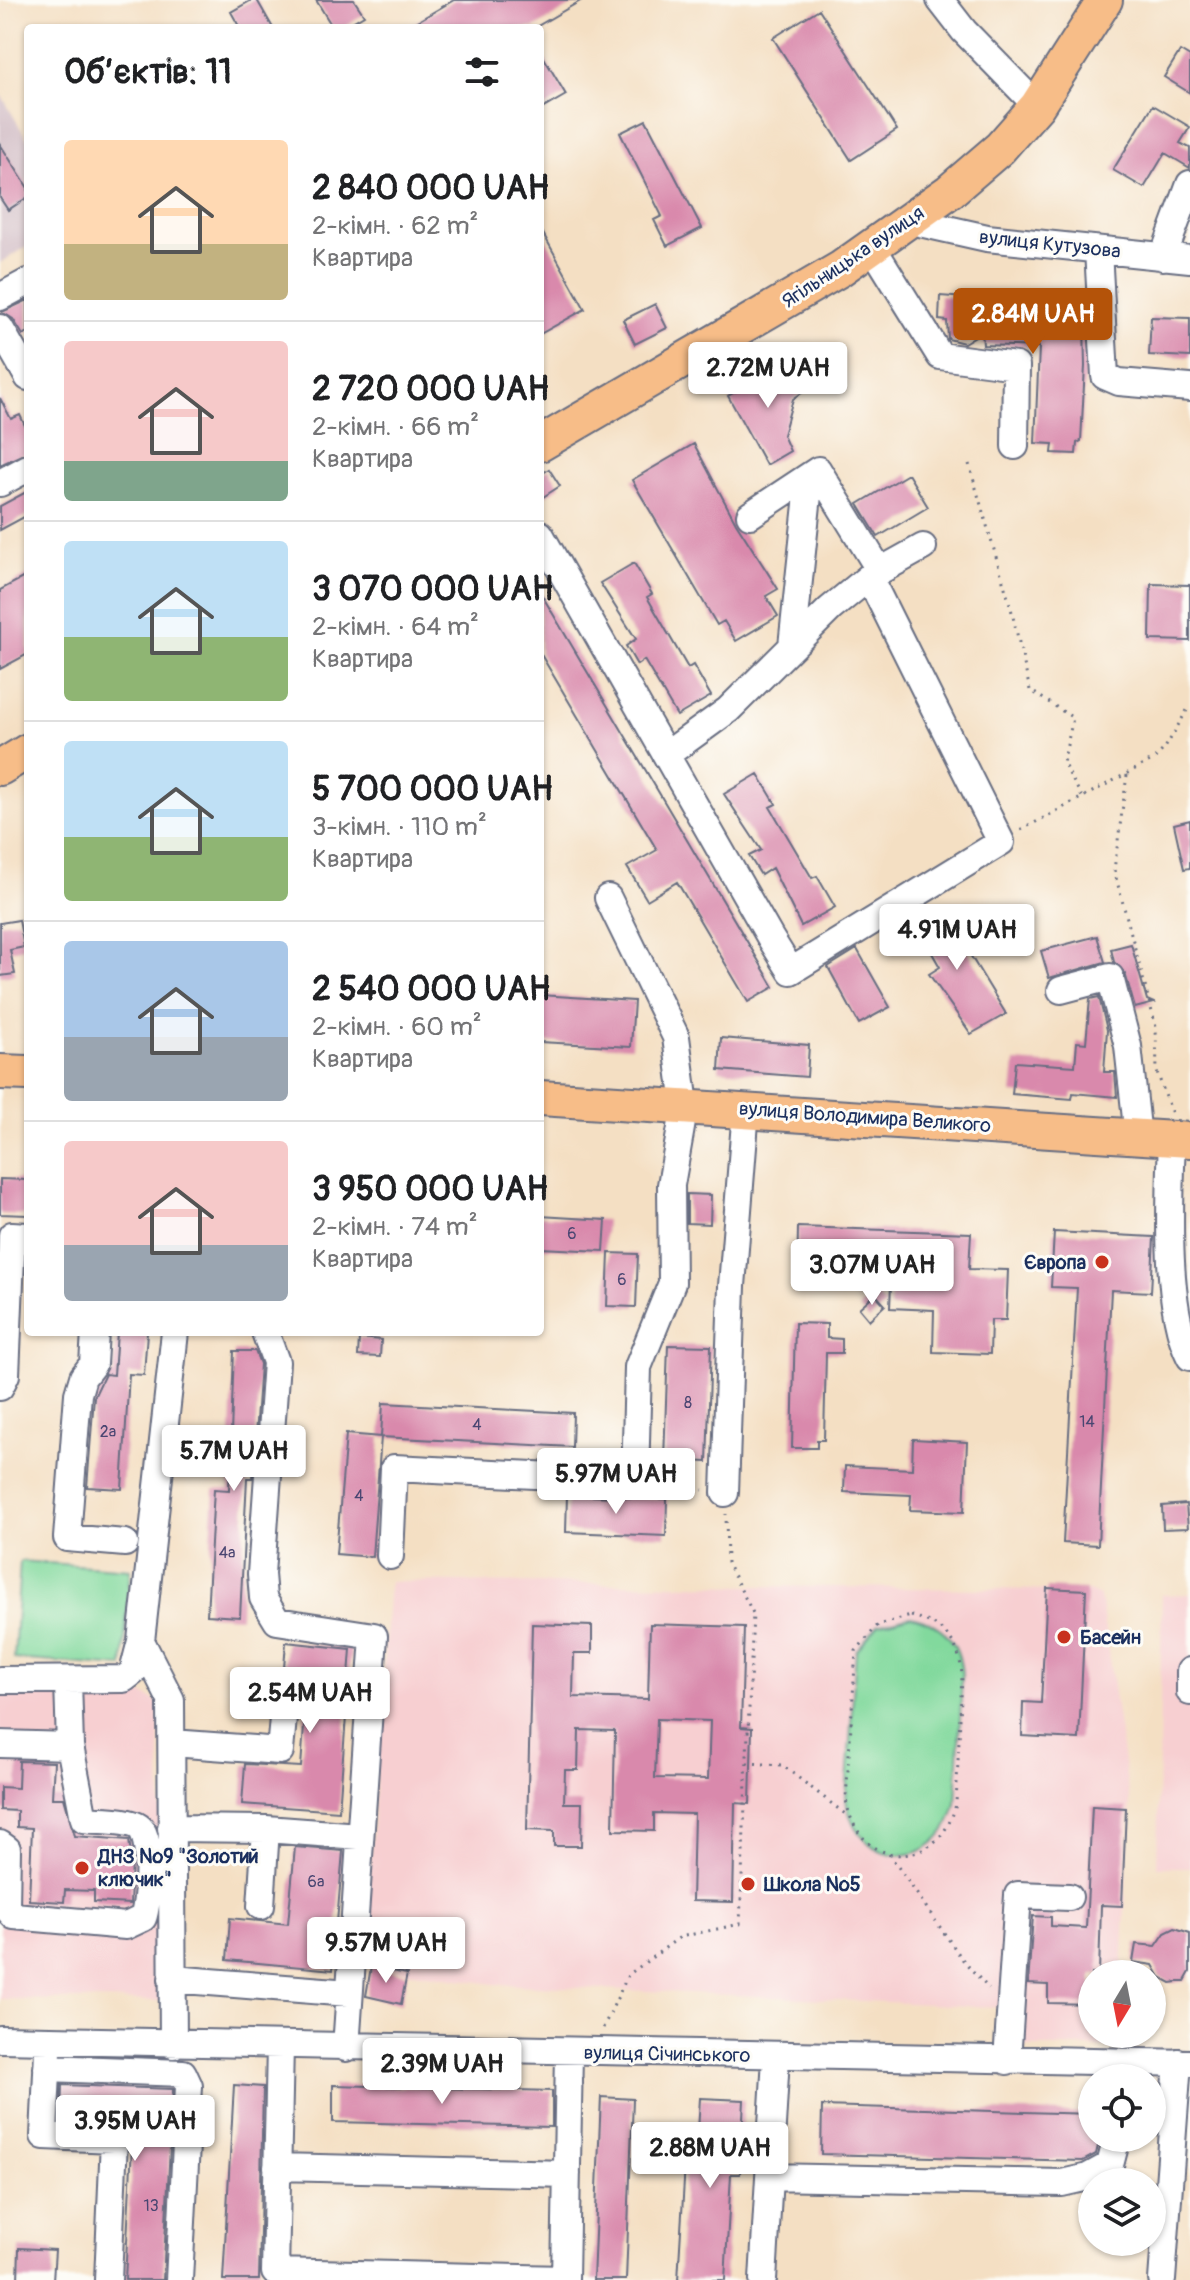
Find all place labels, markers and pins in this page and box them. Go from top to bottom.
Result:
pin: 2.84M UAH [941,288,1125,356]
pin: 2.72M UAH [676,342,860,410]
pin: 4.91M UAH [865,904,1049,972]
pin: 3.07M UAH [780,1239,964,1307]
place label: Європа [1025,1250,1086,1275]
marker: Європа [1093,1253,1111,1271]
pin: 5.7M UAH [151,1425,317,1493]
pin: 5.97M UAH [524,1448,708,1516]
place label: Басейн [1080,1625,1141,1650]
marker: Басейн [1055,1628,1073,1646]
pin: 2.54M UAH [218,1667,402,1735]
place label: ДНЗ №9 "Золотий ключик" [97,1844,259,1892]
marker: ДНЗ №9 "Золотий ключик" [73,1859,91,1877]
place label: Школа №5 [763,1872,861,1897]
marker: Школа №5 [739,1875,757,1893]
pin: 9.57M UAH [294,1917,478,1985]
pin: 2.39M UAH [350,2038,534,2106]
pin: 3.95M UAH [43,2095,227,2163]
pin: 2.88M UAH [618,2122,802,2190]

